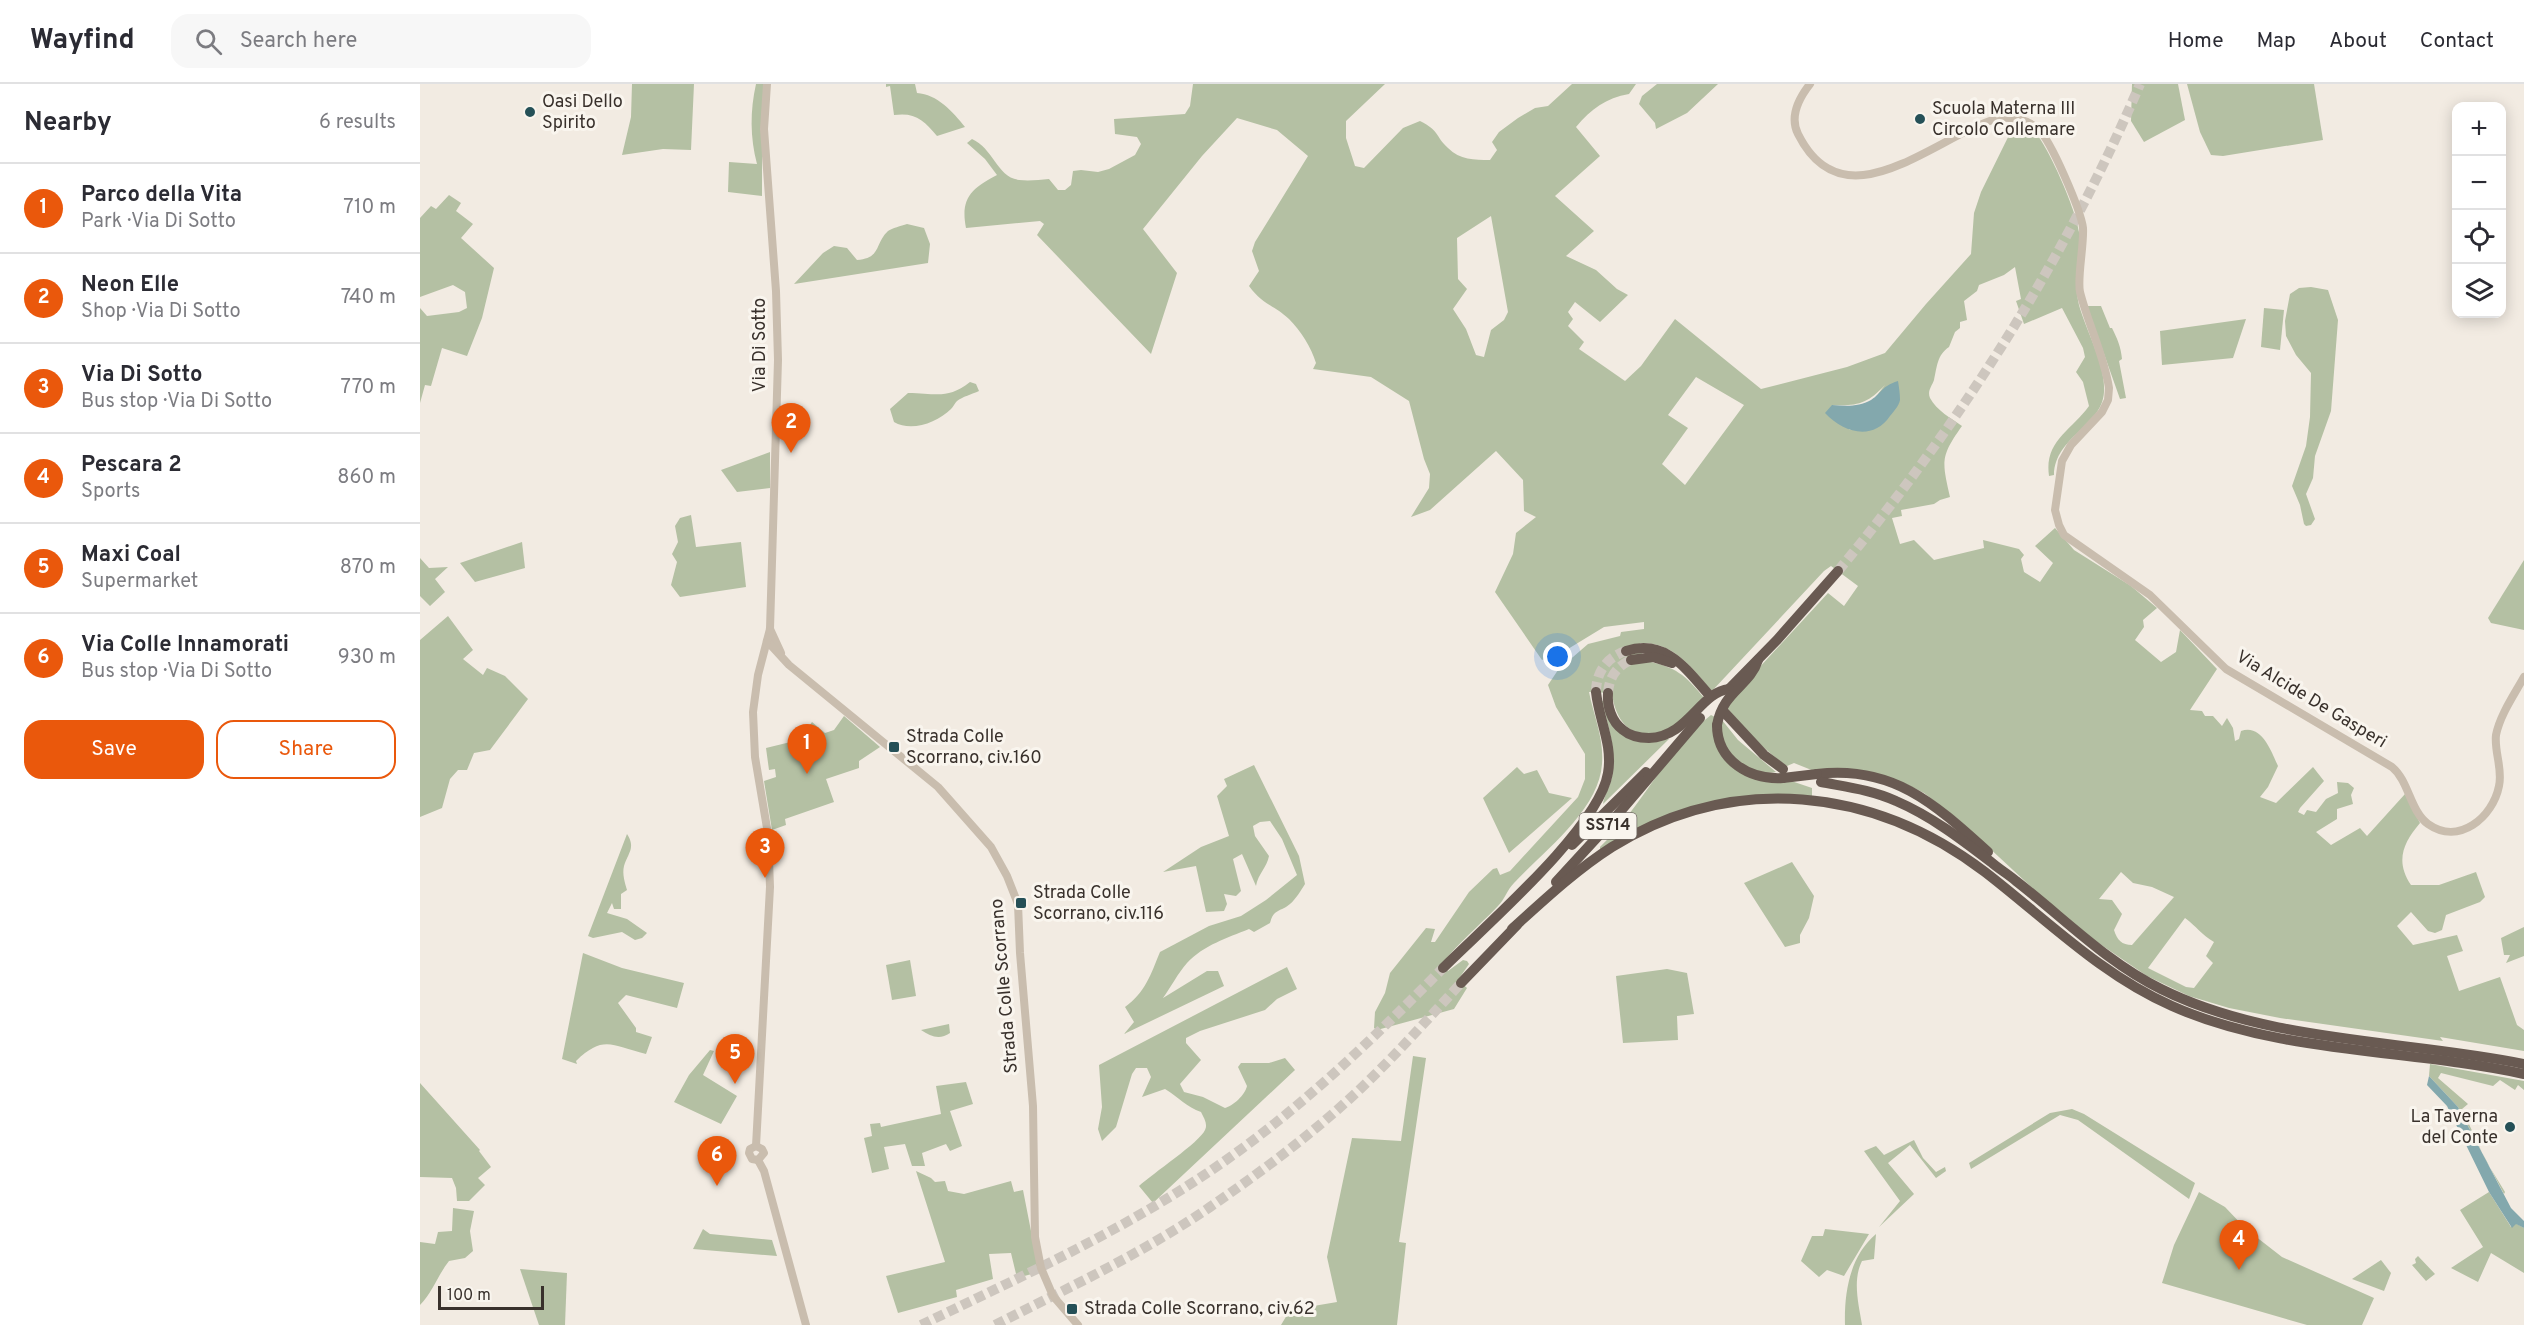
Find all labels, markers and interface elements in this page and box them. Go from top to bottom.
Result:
search box [171,14,591,68]
text: Wayfind [30,23,135,59]
icon: search [192,25,225,58]
text: Search here [240,28,357,55]
text: Home [2168,28,2224,55]
text: Map [2257,28,2296,55]
text: About [2329,28,2387,55]
text: Contact [2420,28,2494,55]
place label: Oasi Dello Spirito [542,91,623,135]
place label: Scuola Materna III Circolo Collemare [1932,98,2075,142]
map controls [2452,102,2506,318]
button: + [2452,102,2506,156]
marker: Oasi Dello Spirito [523,105,537,119]
text: Nearby [24,107,112,140]
text: 6 results [319,110,396,136]
marker: Scuola Materna III Circolo Collemare [1913,112,1927,126]
button: − [2452,156,2506,210]
text: Parco della Vita [81,182,242,209]
text: 1 [40,195,48,221]
text: 710 m [343,195,396,221]
text: Park · Via Di Sotto [81,209,236,235]
button: locate [2452,210,2506,264]
button: layers [2452,264,2506,318]
text: Neon Elle [81,272,179,299]
text: 2 [37,285,50,311]
text: 740 m [341,285,396,311]
street label: Via Di Sotto [749,298,772,392]
text: Shop · Via Di Sotto [81,299,241,325]
text: Via Di Sotto [81,362,202,389]
text: 3 [38,375,50,401]
text: 770 m [341,375,396,401]
text: Bus stop · Via Di Sotto [81,389,272,415]
pin: 2 [772,404,811,453]
text: Pescara 2 [81,452,182,479]
text: 4 [37,465,50,491]
text: 860 m [337,465,396,491]
text: Sports [81,479,141,505]
text: Maxi Coal [81,542,181,569]
text: 5 [37,555,50,581]
text: 870 m [340,555,396,581]
text: Supermarket [81,569,198,595]
text: Via Colle Innamorati [81,632,289,659]
your location [1543,642,1572,671]
text: 6 [37,645,50,671]
text: 930 m [338,645,396,671]
street label: Via Alcide De Gasperi [2231,646,2391,754]
text: Bus stop · Via Di Sotto [81,659,272,685]
button: Save [24,720,204,779]
button: Share [216,720,396,779]
pin: 1 [788,724,826,774]
place label: Strada Colle Scorrano, civ.160 [906,726,1042,770]
marker: Strada Colle Scorrano, civ.160 [887,740,901,754]
road number: SS714 [1580,813,1636,839]
pin: 3 [746,828,784,878]
place label: Strada Colle Scorrano, civ.116 [1033,882,1164,926]
marker: Strada Colle Scorrano, civ.116 [1014,896,1028,910]
street label: Strada Colle Scorrano [986,898,1024,1074]
pin: 5 [716,1034,754,1084]
place label: La Taverna del Conte [2411,1106,2498,1150]
marker: La Taverna del Conte [2503,1120,2517,1134]
pin: 6 [698,1136,736,1186]
pin: 4 [2220,1220,2258,1270]
scale bar [438,1283,544,1310]
text: 100 m [447,1286,491,1306]
place label: Strada Colle Scorrano, civ.62 [1084,1298,1315,1321]
marker: Strada Colle Scorrano, civ.62 [1065,1302,1079,1316]

